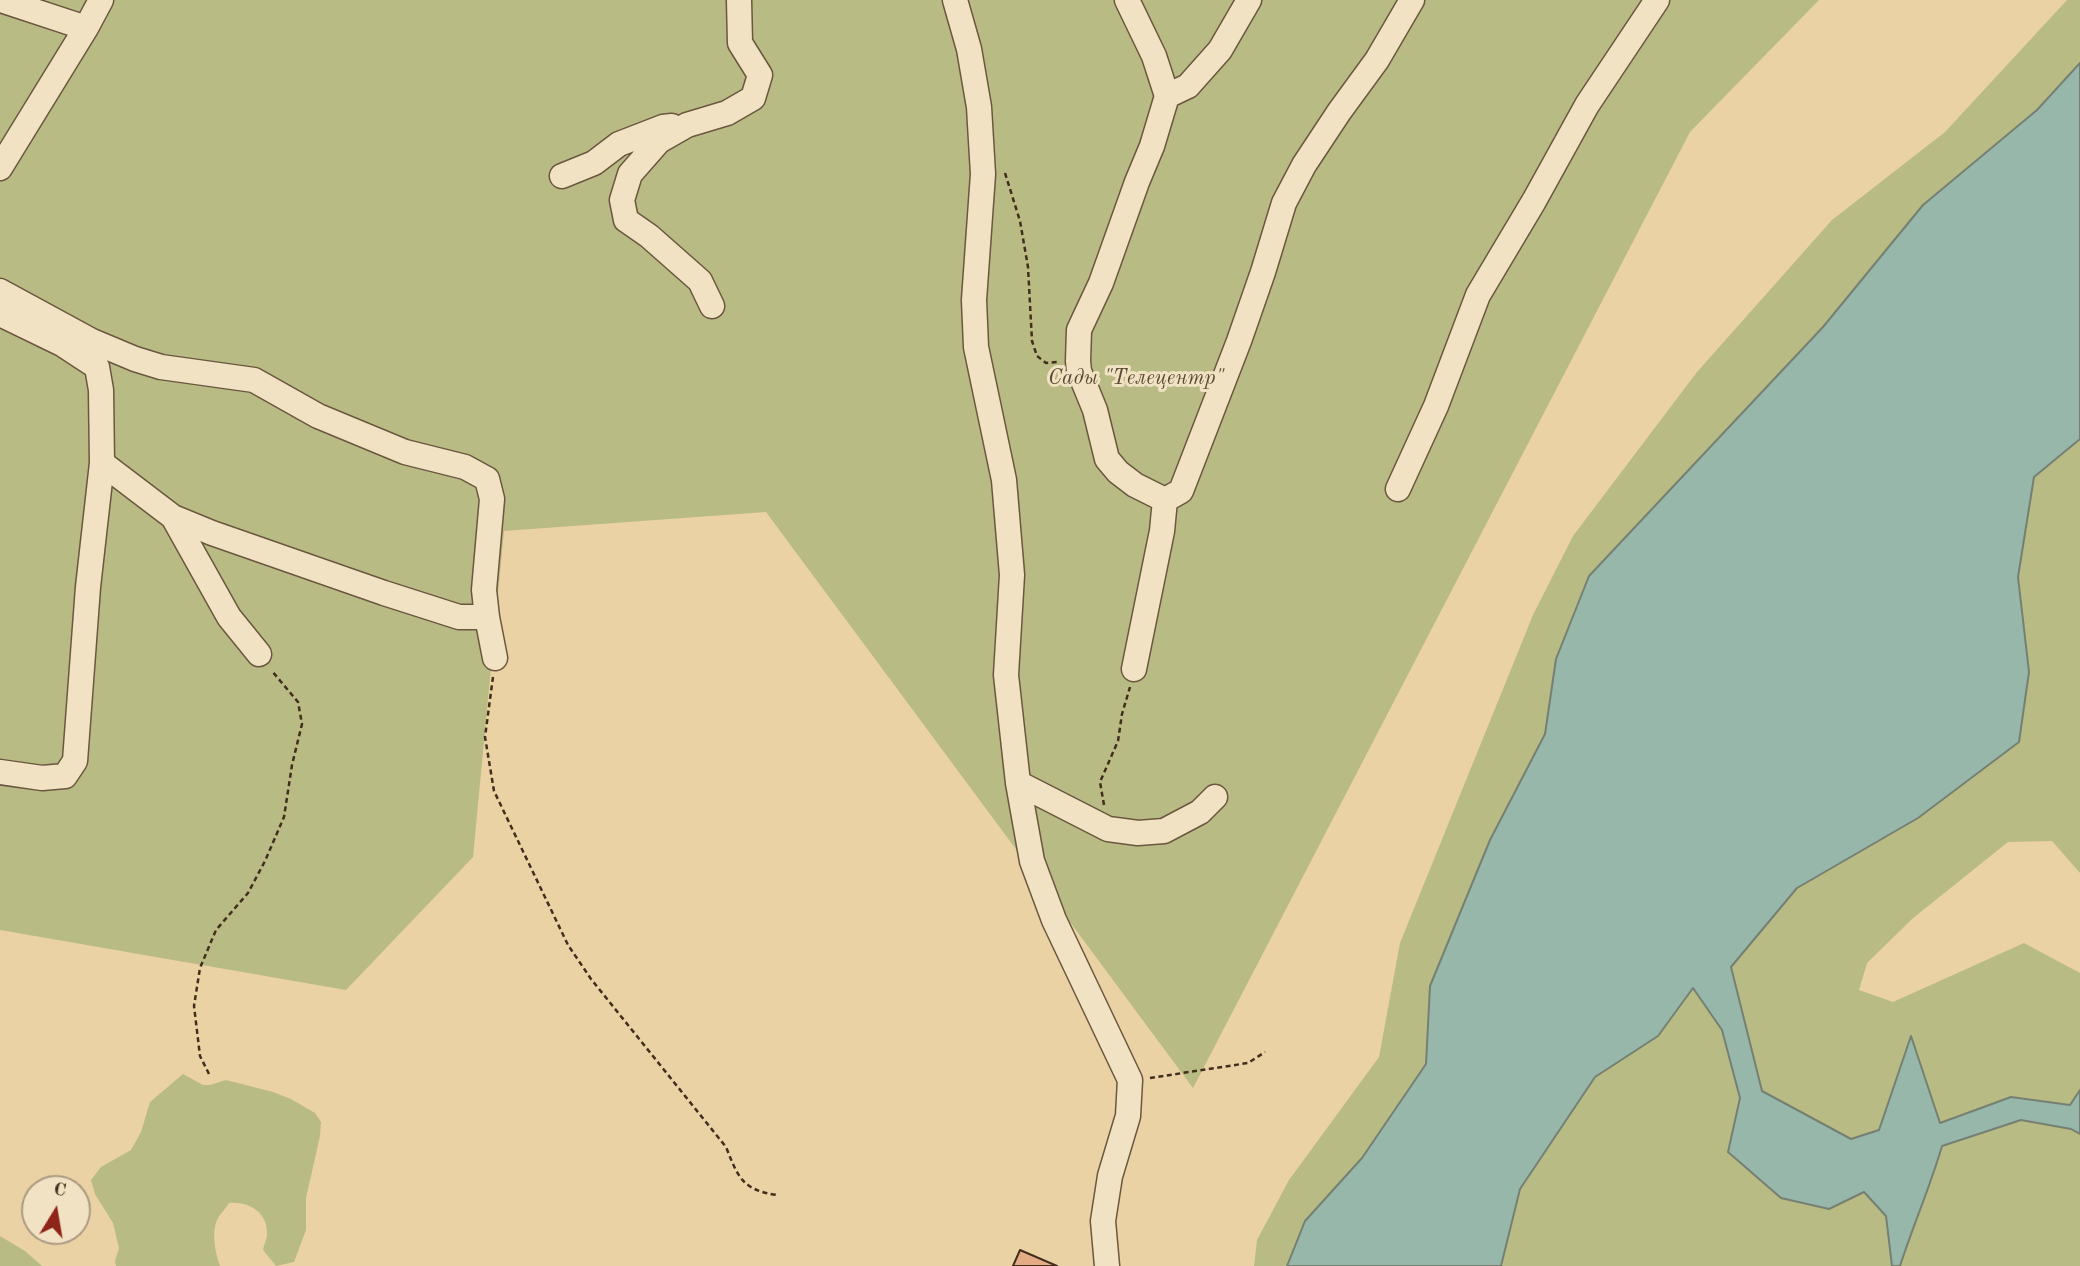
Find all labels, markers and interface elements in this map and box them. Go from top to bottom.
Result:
park label: Сады "Телецентр" [1048,365,1224,391]
north arrow [21,1175,91,1245]
text: С [52,1180,68,1201]

